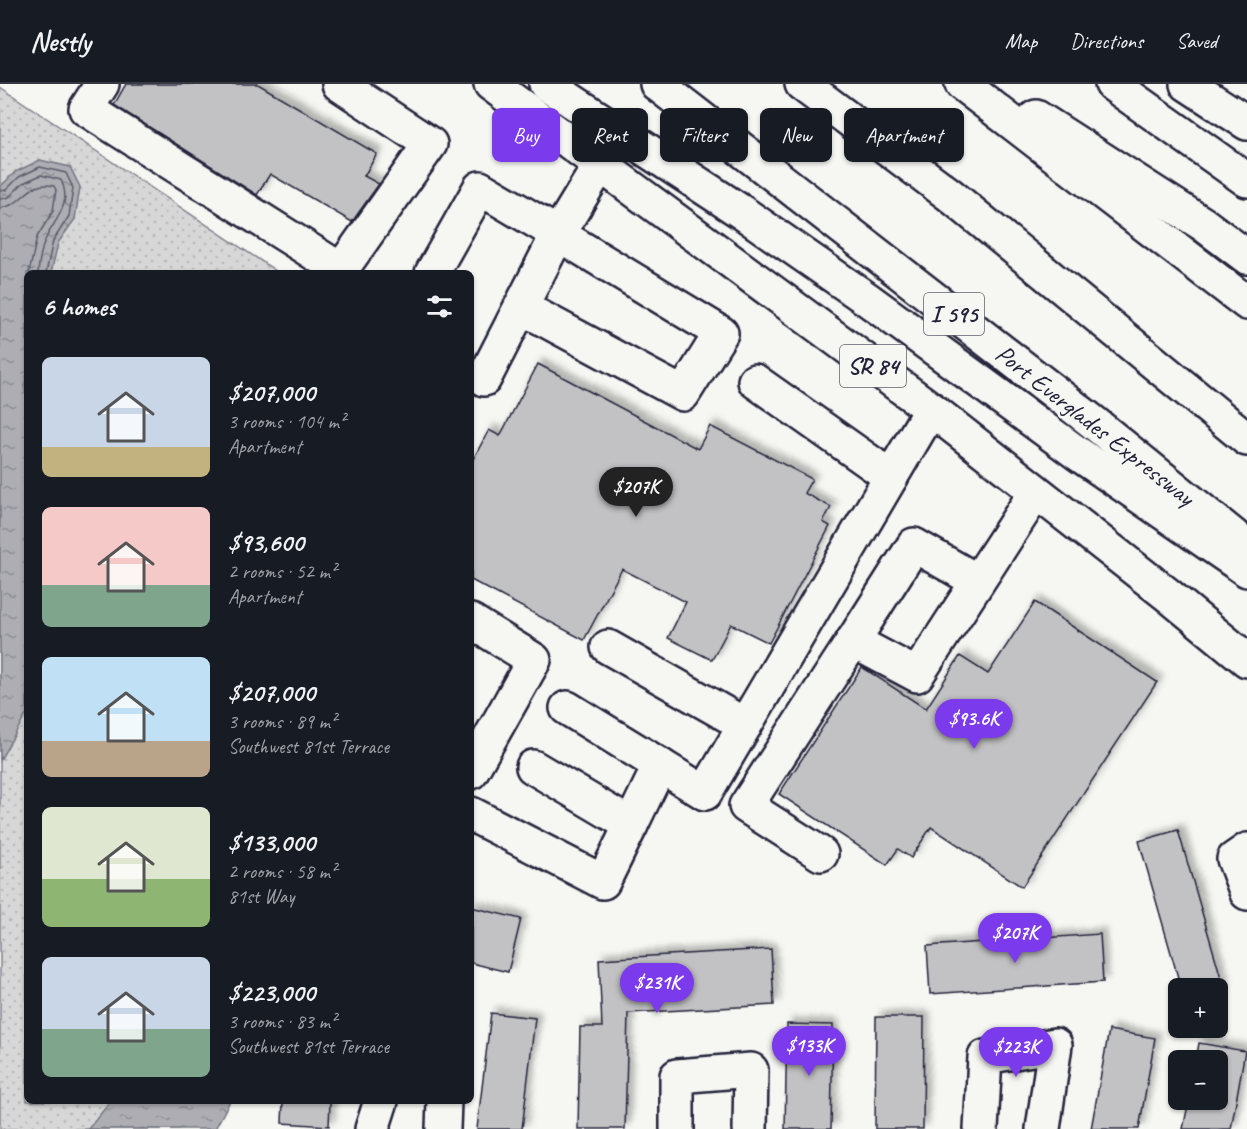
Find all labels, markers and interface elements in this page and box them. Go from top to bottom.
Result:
text: Nestly [30,24,91,59]
text: Map [1005,28,1037,54]
text: Directions [1070,28,1143,54]
text: Saved [1176,28,1217,54]
chip: Buy [492,108,560,162]
chip: Rent [572,108,648,162]
chip: Filters [660,108,748,162]
chip: New [760,108,832,162]
chip: Apartment [844,108,964,162]
text: 6 homes [42,290,116,323]
icon: filters [423,290,456,323]
road number: I 595 [924,293,984,335]
street label: Port Everglades Expressway [989,337,1203,514]
road number: SR 84 [840,345,906,387]
text: $207,000 [228,376,315,409]
icon: home [90,381,162,453]
text: 3 rooms · 104 m² [228,409,345,434]
text: Apartment [228,434,301,459]
pin: $207K [594,467,678,518]
text: $207K [613,474,659,499]
text: $93,600 [228,526,304,559]
icon: home [90,531,162,603]
text: 2 rooms · 52 m² [228,559,336,584]
text: Apartment [228,584,301,609]
text: $207,000 [228,676,315,709]
icon: home [90,681,162,753]
pin: $93.6K [925,699,1023,750]
text: $93.6K [949,706,999,731]
text: 3 rooms · 89 m² [228,709,336,734]
text: Southwest 81st Terrace [228,734,389,759]
text: $133,000 [228,826,315,859]
icon: home [90,831,162,903]
text: 2 rooms · 58 m² [228,859,336,884]
text: 81st Way [228,884,294,909]
pin: $207K [973,913,1057,964]
text: $207K [992,920,1038,945]
pin: $231K [615,963,699,1014]
text: $231K [634,970,680,995]
text: $223,000 [228,976,315,1009]
map controls [1168,978,1228,1110]
button: + [1168,978,1228,1038]
icon: home [90,981,162,1053]
text: 3 rooms · 83 m² [228,1009,336,1034]
pin: $133K [767,1026,851,1077]
pin: $223K [974,1027,1058,1078]
text: $133K [786,1033,832,1058]
text: Southwest 81st Terrace [228,1034,389,1059]
text: $223K [993,1034,1039,1059]
button: − [1168,1050,1228,1110]

